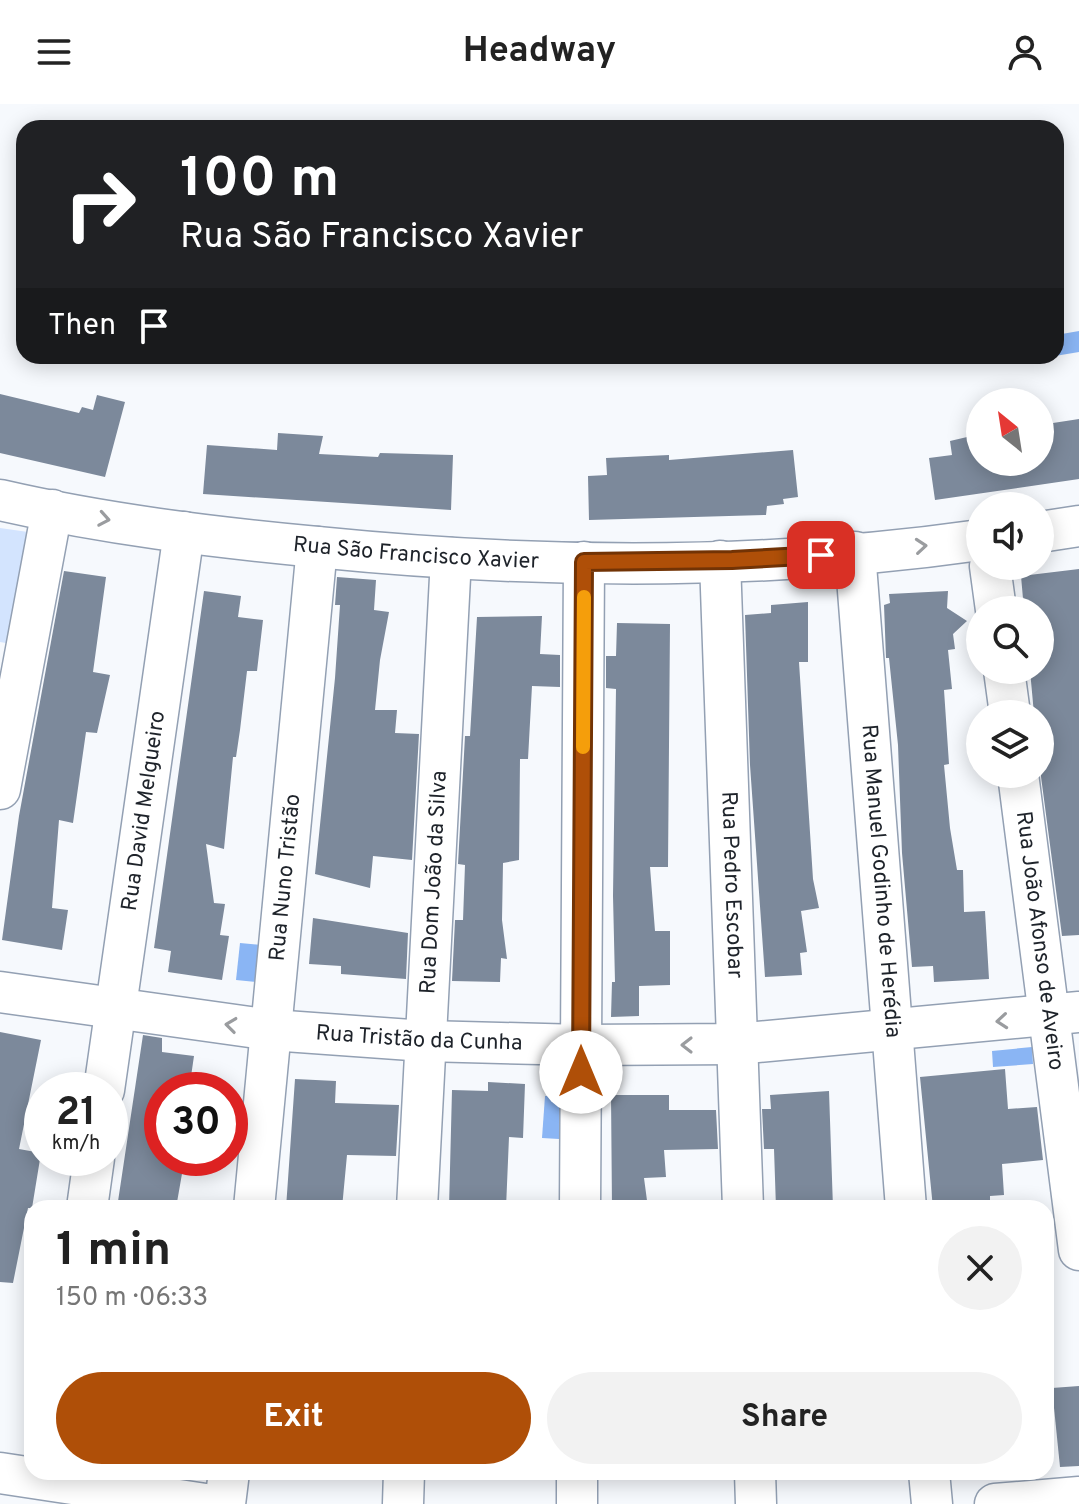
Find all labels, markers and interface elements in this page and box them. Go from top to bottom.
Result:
text: Headway [463,29,616,75]
icon: menu [32,30,76,74]
icon: person [1003,30,1047,74]
text: 100 m [180,146,339,216]
icon: right [48,152,152,256]
text: Rua São Francisco Xavier [180,215,583,261]
icon: arrive [132,304,176,348]
text: Then [48,308,116,345]
north arrow [966,388,1054,476]
map controls [966,388,1054,788]
button: sound [966,492,1054,580]
one-way arrow [97,510,111,527]
pin [787,521,855,589]
street label: Rua São Francisco Xavier [292,531,540,575]
icon: arrive [799,533,843,577]
one-way arrow [915,538,928,555]
button: search [966,596,1054,684]
button: layers [966,700,1054,788]
street label: Rua David Melgueiro [116,709,172,913]
street label: Rua Manuel Godinho de Herédia [855,723,906,1039]
street label: Rua Dom João da Silva [415,770,453,995]
street label: Rua Pedro Escobar [715,791,748,979]
street label: Rua Nuno Tristão [264,793,307,962]
street label: Rua João Afonso de Aveiro [1009,810,1069,1072]
one-way arrow [995,1012,1008,1029]
one-way arrow [224,1017,238,1034]
street label: Rua Tristão da Cunha [315,1020,523,1057]
position arrow [539,1030,623,1114]
one-way arrow [680,1036,693,1053]
speed limit sign: 30 [144,1072,248,1176]
text: 21 [56,1089,96,1139]
text: km/h [52,1131,100,1157]
text: 1 min [56,1222,171,1282]
button: close [938,1226,1022,1310]
text: 150 m · 06:33 [56,1282,208,1315]
button: Exit [56,1372,531,1464]
button: Share [547,1372,1022,1464]

